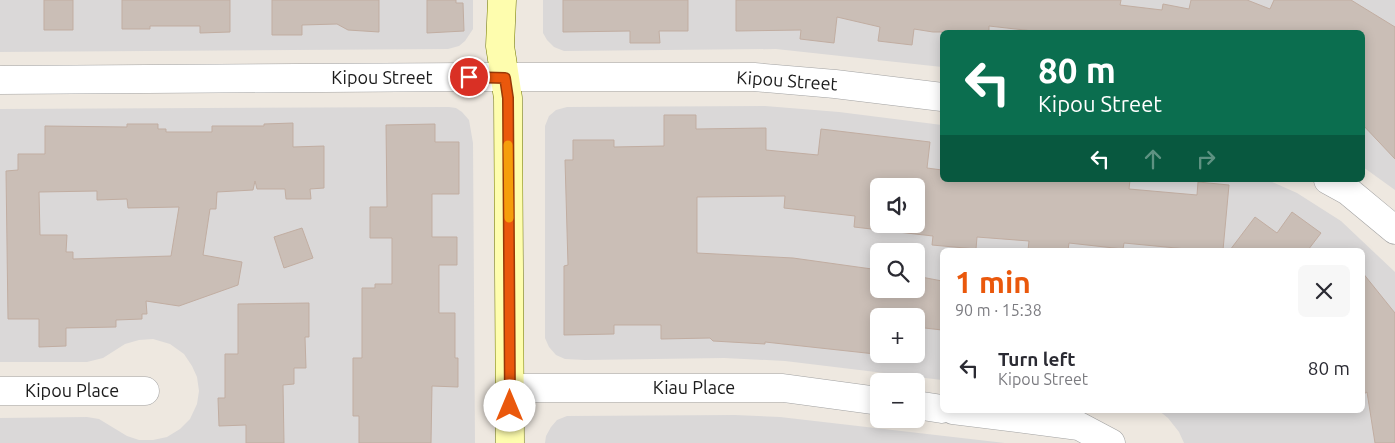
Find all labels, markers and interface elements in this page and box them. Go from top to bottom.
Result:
icon: left [955,50,1020,115]
text: 80 m [1038,50,1116,90]
pin [448,56,490,98]
icon: arrive [455,63,483,91]
street label: Kipou Street [736,66,838,94]
street label: Kipou Street [331,67,433,87]
text: Kipou Street [1038,91,1162,116]
icon: left [1086,145,1114,173]
icon: ahead [1139,145,1167,173]
icon: right [1192,145,1220,173]
map controls [870,178,925,428]
button: sound [870,178,925,233]
button: search [870,243,925,298]
text: 1 min [955,265,1031,299]
button: close [1298,265,1350,317]
text: 90 m · 15:38 [955,301,1042,319]
button: + [870,308,925,363]
text: Turn left [998,348,1076,370]
icon: left [955,354,983,382]
text: 80 m [1308,357,1350,379]
text: Kipou Street [998,370,1088,388]
button: − [870,373,925,428]
street label: Kiau Place [653,377,735,397]
position arrow [483,379,535,431]
street label: Kipou Place [25,380,119,400]

